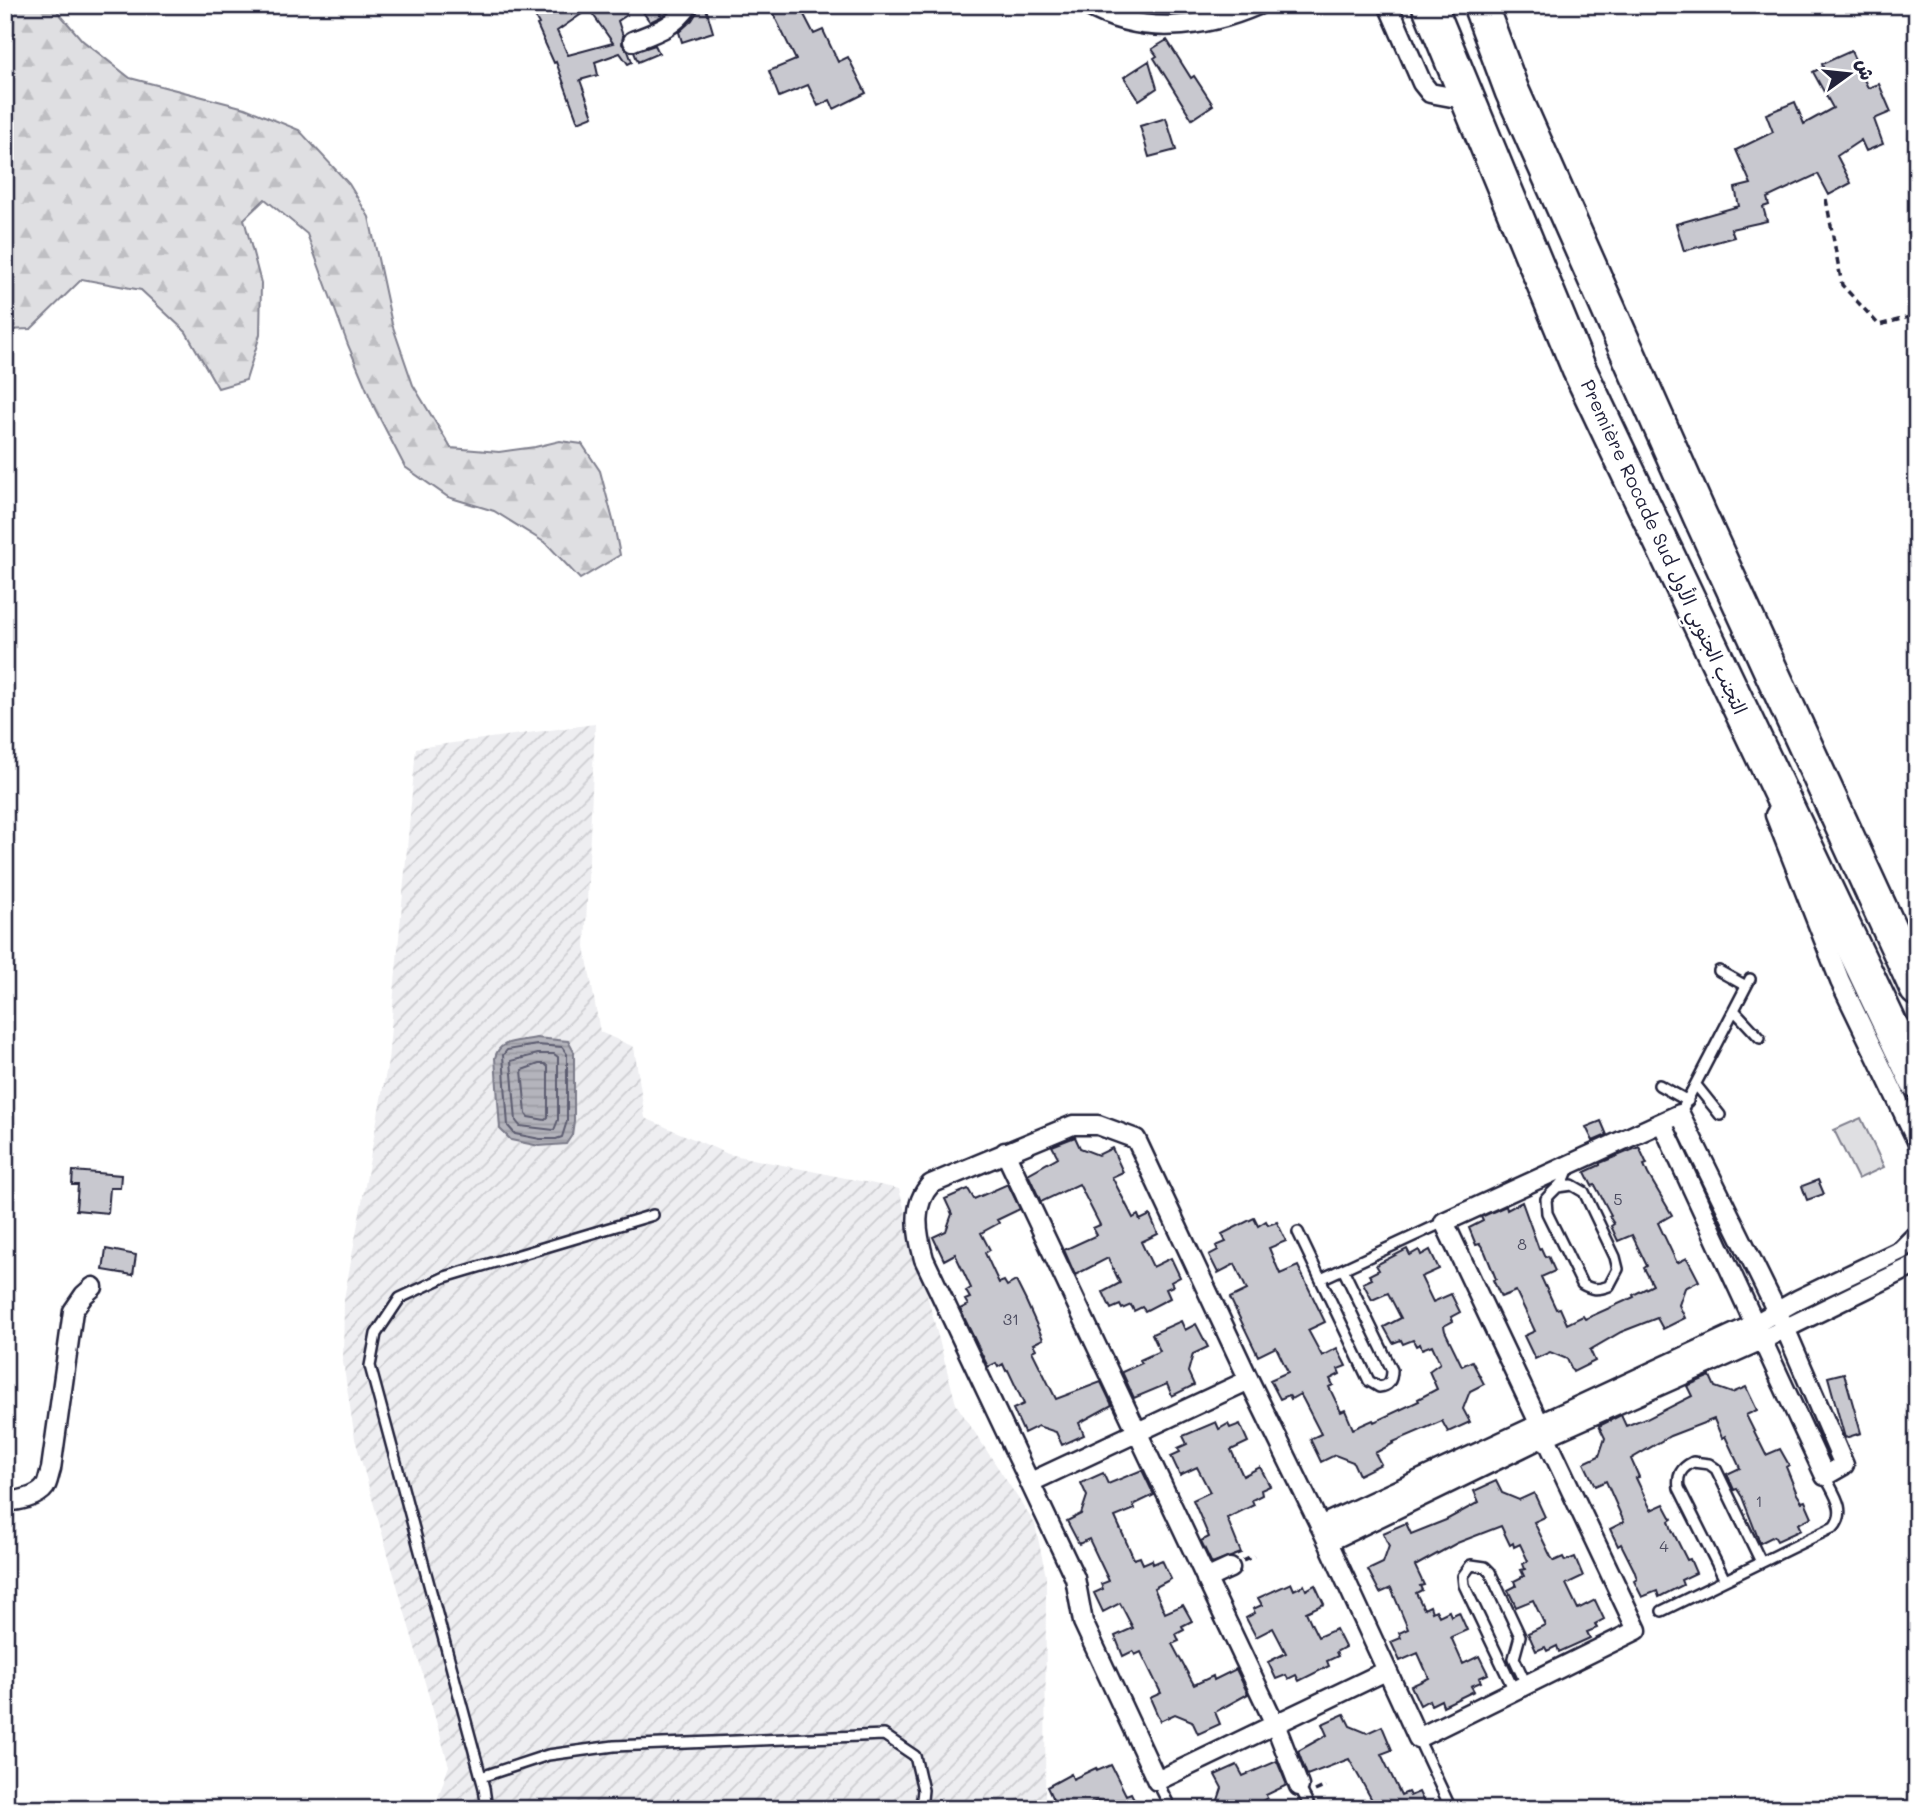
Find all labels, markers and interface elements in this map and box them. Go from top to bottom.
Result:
north arrow [1814,38,1884,108]
text: ش [1851,56,1881,83]
street label: Première Rocade Sud التجنب الجنوبي الأول [1571,375,1753,720]
house number: 5 [1613,1188,1623,1209]
house number: 8 [1517,1233,1527,1254]
house number: 31 [1003,1308,1019,1329]
house number: 1 [1755,1490,1763,1511]
house number: 4 [1659,1535,1669,1556]

